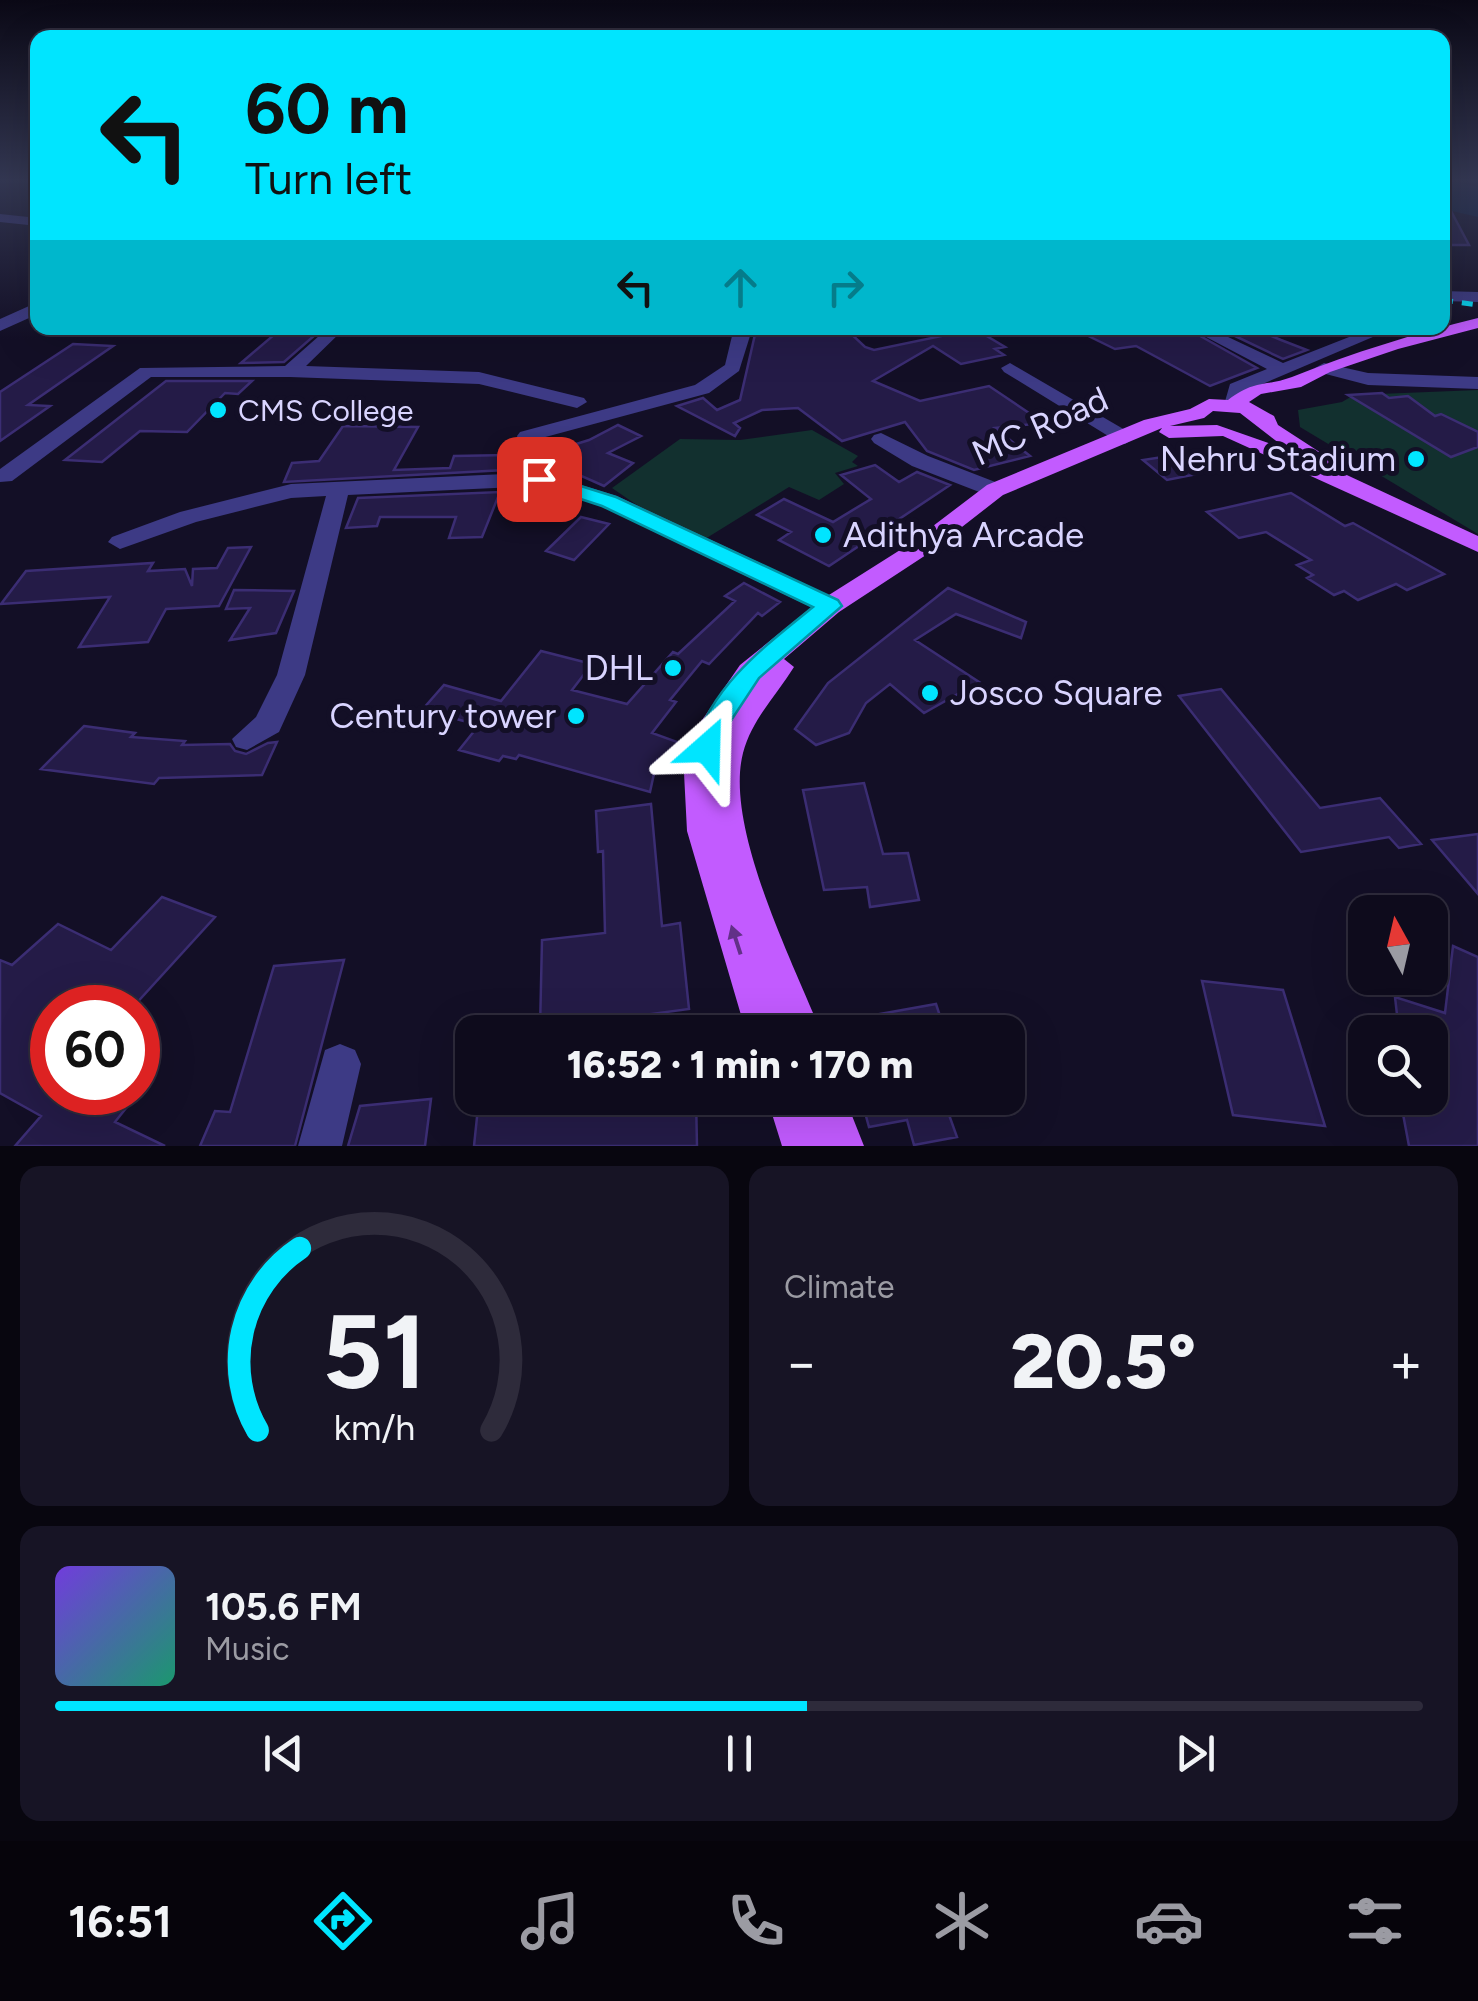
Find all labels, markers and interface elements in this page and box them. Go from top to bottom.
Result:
text: 60 m [245,66,409,151]
icon: left [80,70,210,200]
text: Turn left [245,151,412,205]
icon: left [608,260,663,315]
icon: ahead [713,260,768,315]
icon: right [818,260,873,315]
street label: MC Road [966,378,1114,474]
place label: CMS College [238,392,413,429]
marker: CMS College [207,399,229,421]
pin [497,437,582,522]
place label: Nehru Stadium [1160,438,1396,480]
marker: Nehru Stadium [1405,448,1427,470]
icon: arrive [512,452,567,507]
place label: Adithya Arcade [843,514,1084,556]
marker: Adithya Arcade [812,524,834,546]
place label: DHL [584,647,653,689]
marker: DHL [662,657,684,679]
place label: Josco Square [950,672,1163,714]
marker: Josco Square [919,682,941,704]
place label: Century tower [330,695,556,737]
position arrow [655,696,759,800]
marker: Century tower [565,705,587,727]
north arrow [1348,895,1448,995]
map controls [1348,895,1448,1115]
one-way arrow [727,925,742,955]
speed limit sign: 60 [30,985,160,1115]
button: search [1348,1015,1448,1115]
text: 16:52 · 1 min · 170 m [567,1042,913,1088]
text: Climate [784,1268,895,1306]
text: 51 [322,1289,427,1414]
text: 20.5° [1011,1317,1196,1407]
text: − [784,1330,818,1396]
text: + [1389,1330,1423,1396]
text: km/h [334,1406,415,1449]
text: 105.6 FM [205,1584,362,1630]
text: Music [205,1630,290,1668]
icon: previous [256,1726,311,1781]
icon: pause [712,1726,767,1781]
icon: next [1168,1726,1223,1781]
icon: directions [308,1886,378,1956]
icon: music [515,1886,585,1956]
icon: phone [721,1886,791,1956]
icon: climate [927,1886,997,1956]
icon: car [1134,1886,1204,1956]
icon: filters [1340,1886,1410,1956]
text: 16:51 [68,1894,172,1948]

